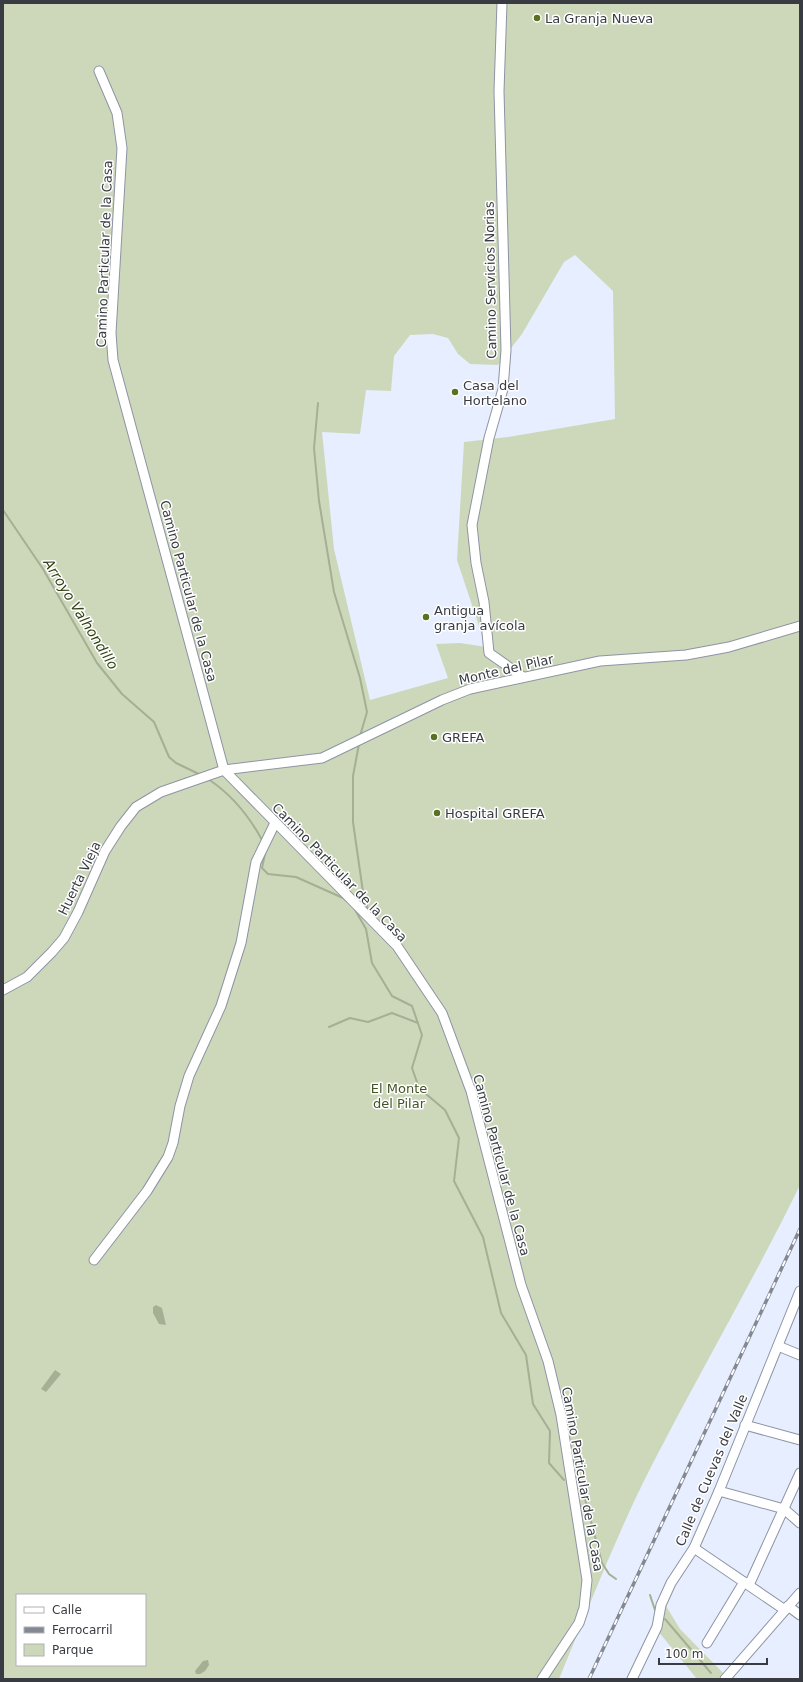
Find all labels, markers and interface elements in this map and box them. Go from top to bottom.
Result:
place label: La Granja Nueva [545,11,653,26]
marker: La Granja Nueva [532,13,542,23]
street label: Camino Particular de la Casa [94,160,115,348]
street label: Camino Servicios Norias [482,201,499,359]
place label: Casa del Hortelano [463,378,527,408]
marker: Casa del Hortelano [450,387,460,397]
street label: Camino Particular de la Casa [157,499,220,684]
water label: Arroyo Valhondillo [40,555,122,672]
place label: Antigua granja avícola [434,603,525,633]
marker: Antigua granja avícola [421,612,431,622]
street label: Monte del Pilar [457,651,556,688]
place label: GREFA [442,730,485,745]
marker: GREFA [429,732,439,742]
street label: Camino Particular de la Casa [269,800,410,945]
place label: Hospital GREFA [445,806,545,821]
marker: Hospital GREFA [432,808,442,818]
street label: Huerta Vieja [55,839,104,918]
street label: Camino Particular de la Casa [470,1073,533,1258]
park label: El Monte del Pilar [371,1081,427,1111]
street label: Camino Particular de la Casa [559,1386,606,1573]
street label: Calle de Cuevas del Valle [673,1392,750,1548]
legend [16,1594,146,1666]
text: Calle [52,1603,82,1617]
text: Ferrocarril [52,1623,113,1637]
scale bar [659,1640,767,1666]
text: Parque [52,1643,93,1657]
text: 100 m [665,1647,703,1661]

